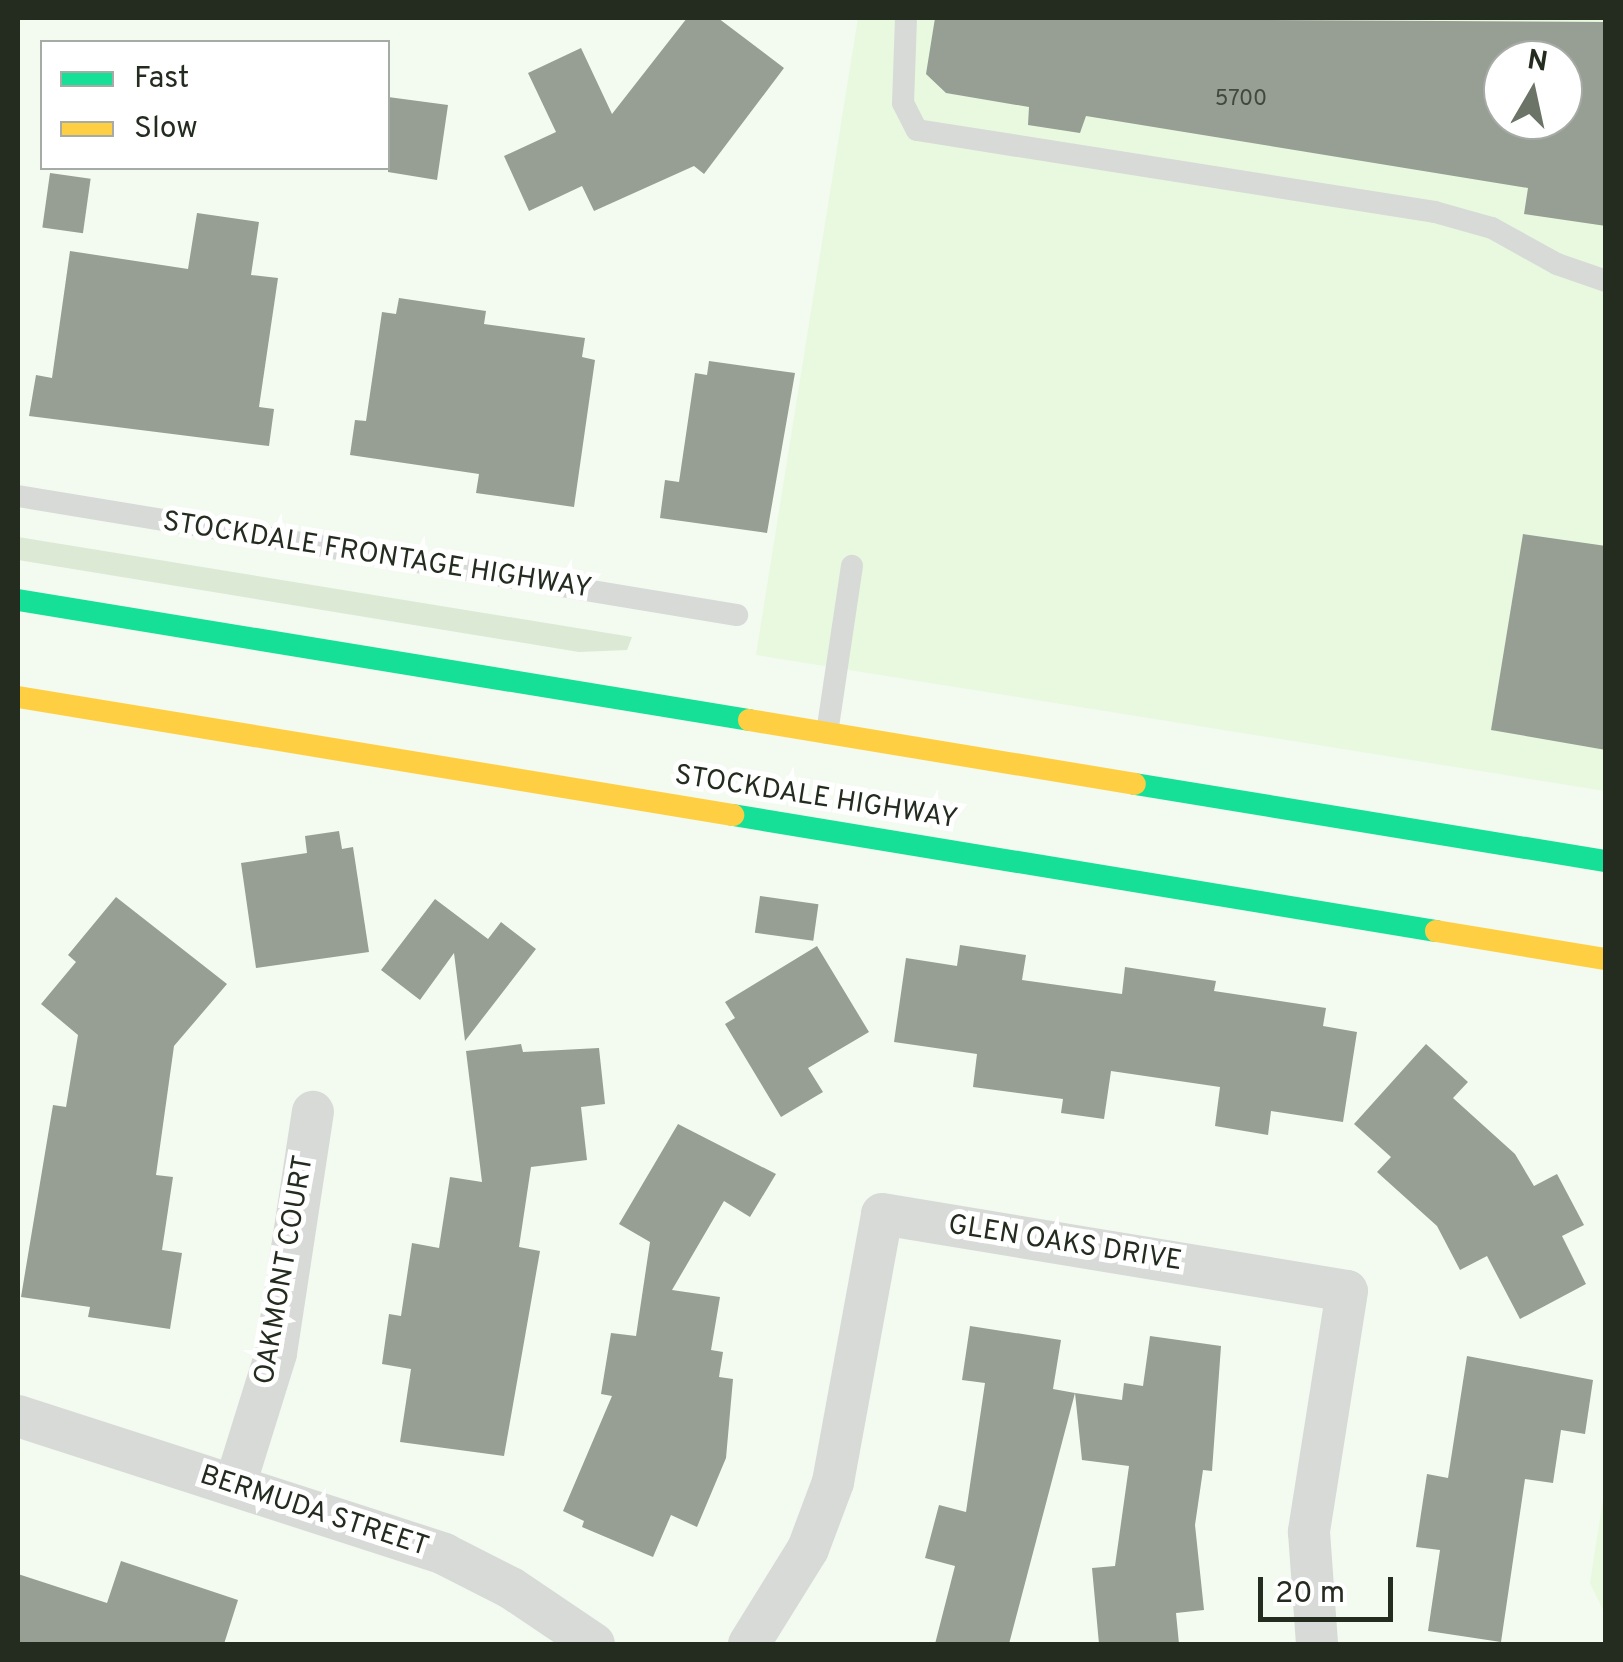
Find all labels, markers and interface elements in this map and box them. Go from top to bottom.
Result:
legend [40,40,390,170]
north arrow [1483,40,1583,140]
text: N [1525,43,1550,82]
text: Fast [134,61,189,98]
house number: 5700 [1215,87,1267,113]
text: Slow [134,111,198,148]
street label: STOCKDALE FRONTAGE HIGHWAY [160,505,594,607]
street label: STOCKDALE HIGHWAY [672,759,960,837]
street label: OAKMONT COURT [248,1152,322,1388]
street label: GLEN OAKS DRIVE [946,1209,1184,1279]
street label: BERMUDA STREET [195,1459,433,1565]
scale bar [1263,1557,1398,1619]
text: 20 m [1275,1576,1345,1613]

